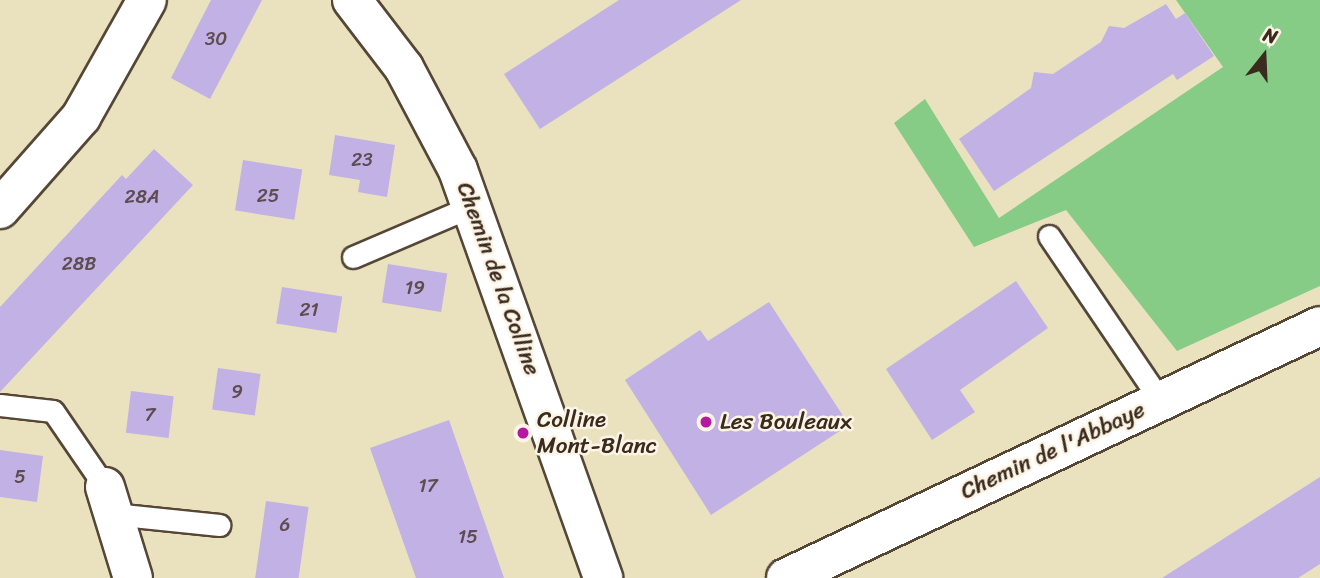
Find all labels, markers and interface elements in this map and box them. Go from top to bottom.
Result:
text: N [1259,18,1282,53]
north arrow [1229,21,1299,91]
house number: 30 [205,28,227,50]
house number: 23 [351,149,373,171]
street label: Chemin de la Colline [450,179,546,379]
house number: 25 [257,185,279,207]
house number: 28A [125,186,159,208]
house number: 28B [62,253,96,275]
house number: 19 [405,277,425,299]
house number: 21 [299,299,319,321]
house number: 9 [231,381,243,403]
street label: Chemin de l'Abbaye [956,396,1150,506]
house number: 7 [145,404,155,426]
place label: Colline Mont-Blanc [537,406,657,460]
place label: Les Bouleaux [720,408,851,436]
marker: Les Bouleaux [698,414,714,430]
marker: Colline Mont-Blanc [515,425,531,441]
house number: 5 [14,466,26,488]
house number: 17 [419,475,437,497]
house number: 6 [280,514,290,536]
house number: 15 [458,526,478,548]

